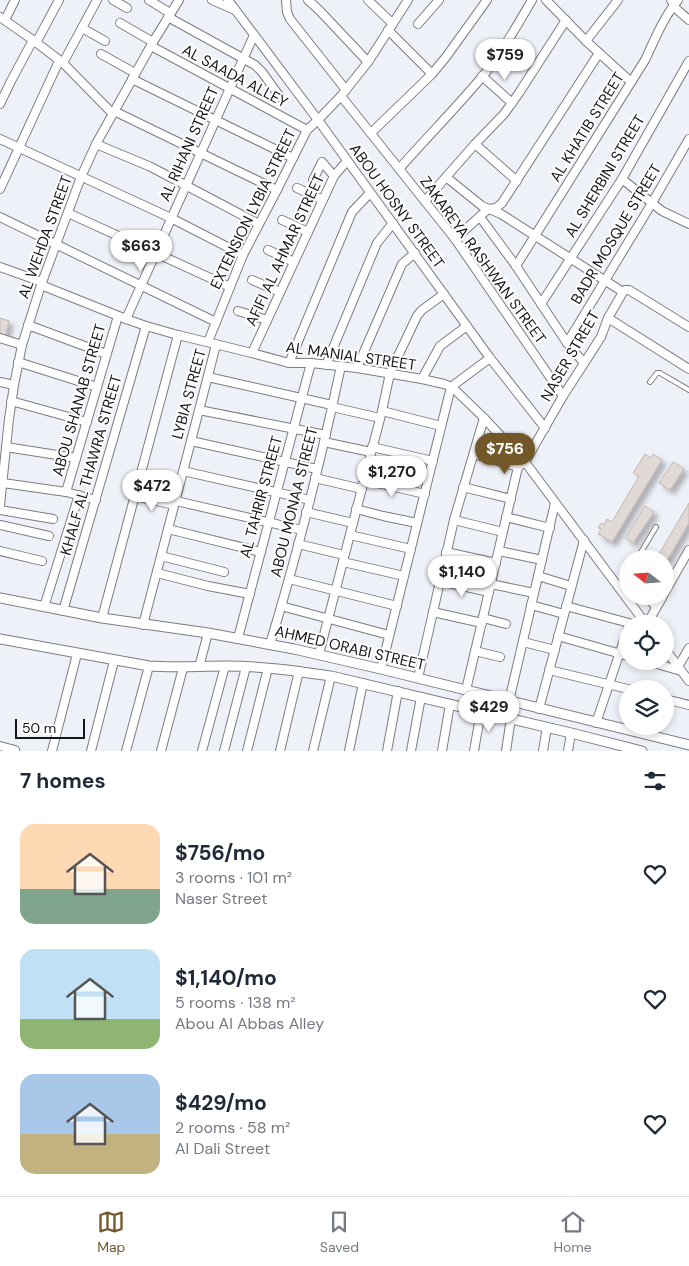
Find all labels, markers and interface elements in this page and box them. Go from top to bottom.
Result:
pin: $759 [475,38,535,81]
street label: AL SAADA ALLEY [179,40,292,112]
text: $759 [486,44,524,65]
street label: AL KHATIB STREET [545,68,629,186]
street label: AL RIHANI STREET [155,84,223,204]
street label: AL SHERBINI STREET [560,111,650,241]
street label: EXTENSION LYBIA STREET [206,126,300,292]
street label: ABOU HOSNY STREET [345,140,449,272]
street label: BADR MOSQUE STREET [566,160,666,308]
street label: AFIFI AL AHMAR STREET [241,171,329,329]
street label: ZAKAREYA RASHWAN STREET [415,172,551,348]
street label: AL WEHDA STREET [13,173,77,301]
pin: $663 [111,230,171,272]
text: $663 [121,235,161,256]
street label: NASER STREET [536,307,604,405]
street label: ABOU SHANAB STREET [48,321,110,479]
street label: AL MANIAL STREET [285,337,417,375]
street label: LYBIA STREET [167,347,211,441]
street label: KHALF AL THAWRA STREET [56,372,126,558]
street label: ABOU MONAA STREET [266,425,322,579]
pin: $756 [475,432,535,475]
street label: AL TAHRIR STREET [235,434,287,560]
text: $756 [486,438,524,459]
pin: $1,270 [351,456,433,498]
text: $1,270 [368,461,416,482]
pin: $472 [122,470,182,512]
text: $472 [133,475,171,496]
north arrow [619,550,674,605]
map controls [619,550,674,735]
pin: $1,140 [421,556,503,598]
text: $1,140 [439,561,485,582]
button: locate [619,615,674,670]
street label: AHMED ORABI STREET [273,621,427,675]
button: layers [619,680,674,735]
pin: $429 [459,690,519,733]
text: $429 [469,696,509,717]
scale bar [15,716,85,739]
text: 50 m [22,719,56,737]
text: 7 homes [20,767,106,795]
icon: filters [641,767,669,795]
text: $756/mo [175,839,265,867]
icon: home [60,844,120,904]
icon: heart [641,860,669,888]
text: 3 rooms · 101 m² [175,867,292,888]
text: Naser Street [175,888,267,909]
text: $1,140/mo [175,964,277,992]
icon: home [60,969,120,1029]
icon: heart [641,985,669,1013]
text: 5 rooms · 138 m² [175,992,296,1013]
text: Abou Al Abbas Alley [175,1013,324,1034]
text: $429/mo [175,1089,267,1117]
icon: home [60,1094,120,1154]
icon: heart [641,1110,669,1138]
text: 2 rooms · 58 m² [175,1117,290,1138]
text: Al Dali Street [175,1138,270,1159]
tab: Map [97,1208,125,1256]
tab: Saved [320,1208,359,1256]
tab: Home [553,1208,592,1256]

